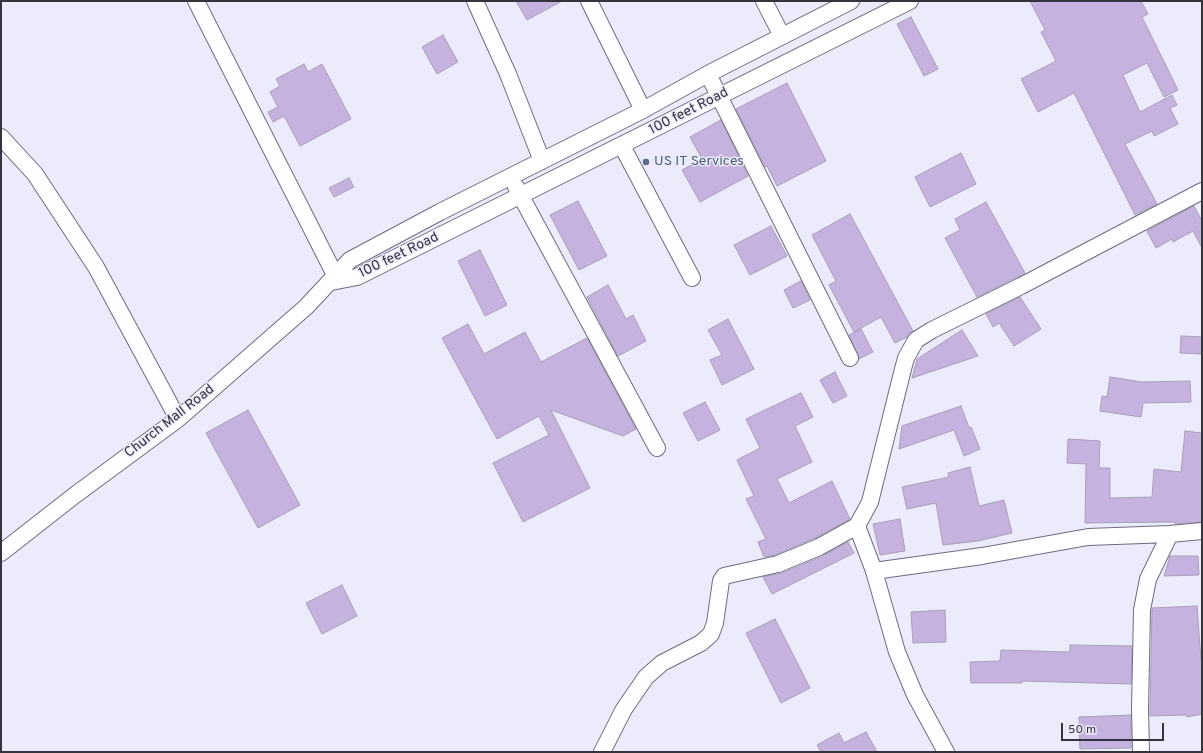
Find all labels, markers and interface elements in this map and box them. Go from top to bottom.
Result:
street label: 100 feet Road [646,85,732,139]
place label: US IT Services [654,154,744,170]
marker: US IT Services [641,157,651,167]
street label: 100 feet Road [356,229,442,283]
street label: Church Mall Road [122,382,218,462]
scale bar [1063,715,1166,741]
text: 50 m [1068,722,1096,738]

